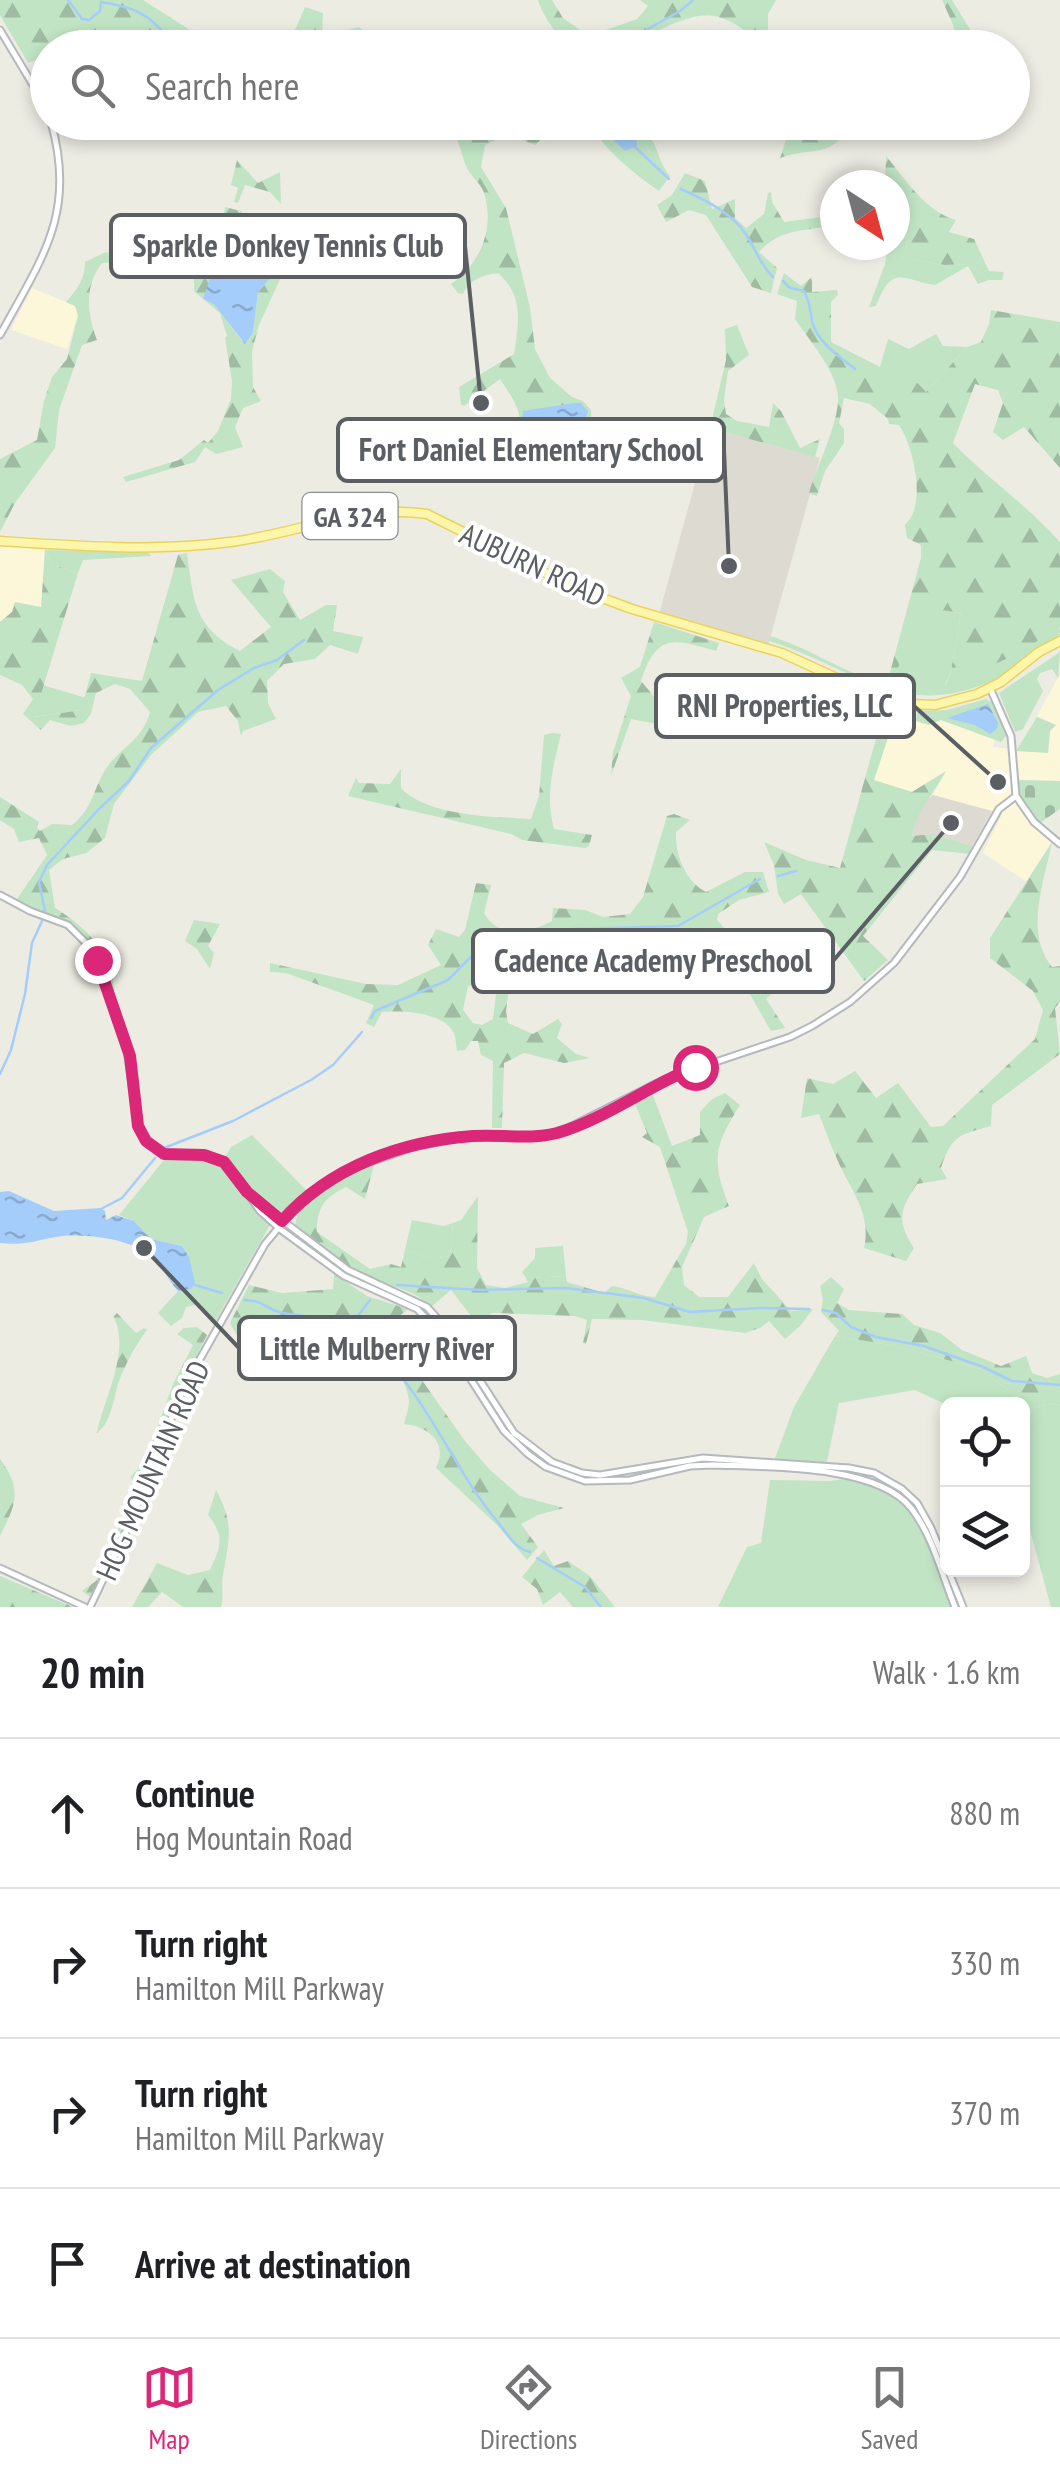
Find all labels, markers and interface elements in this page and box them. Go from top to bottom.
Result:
search box [30,30,1030,140]
icon: search [65,58,120,113]
text: Search here [145,61,299,110]
north arrow [820,170,910,260]
callout: Sparkle Donkey Tennis Club [111,215,465,277]
text: Sparkle Donkey Tennis Club [132,224,444,266]
callout: Fort Daniel Elementary School [338,419,724,481]
text: Fort Daniel Elementary School [359,428,703,470]
road number: GA 324 [302,493,398,539]
street label: AUBURN ROAD [454,513,612,615]
callout: RNI Properties, LLC [656,675,914,737]
text: RNI Properties, LLC [677,684,893,726]
callout: Cadence Academy Preschool [473,930,833,992]
route end [75,938,121,984]
text: Cadence Academy Preschool [494,939,812,981]
route start [673,1045,719,1091]
callout: Little Mulberry River [239,1317,515,1379]
text: Little Mulberry River [260,1327,495,1369]
street label: HOG MOUNTAIN ROAD [86,1354,218,1586]
map controls [940,1397,1030,1577]
button: locate [940,1397,1030,1487]
button: layers [940,1487,1030,1577]
text: 20 min [40,1645,145,1700]
text: Walk · 1.6 km [873,1651,1020,1693]
text: Continue [135,1768,255,1817]
icon: ahead [40,1786,95,1841]
text: 880 m [949,1792,1020,1834]
text: Hog Mountain Road [135,1817,353,1859]
text: Turn right [135,1918,267,1967]
icon: right [40,1936,95,1991]
text: 330 m [949,1942,1020,1984]
text: Hamilton Mill Parkway [135,1967,384,2009]
text: Turn right [135,2068,267,2117]
icon: right [40,2086,95,2141]
text: 370 m [949,2092,1020,2134]
text: Hamilton Mill Parkway [135,2117,384,2159]
icon: arrive [40,2236,95,2291]
text: Arrive at destination [135,2239,411,2288]
tab: Map [142,2360,197,2457]
tab: Directions [480,2360,577,2457]
tab: Saved [861,2360,918,2457]

